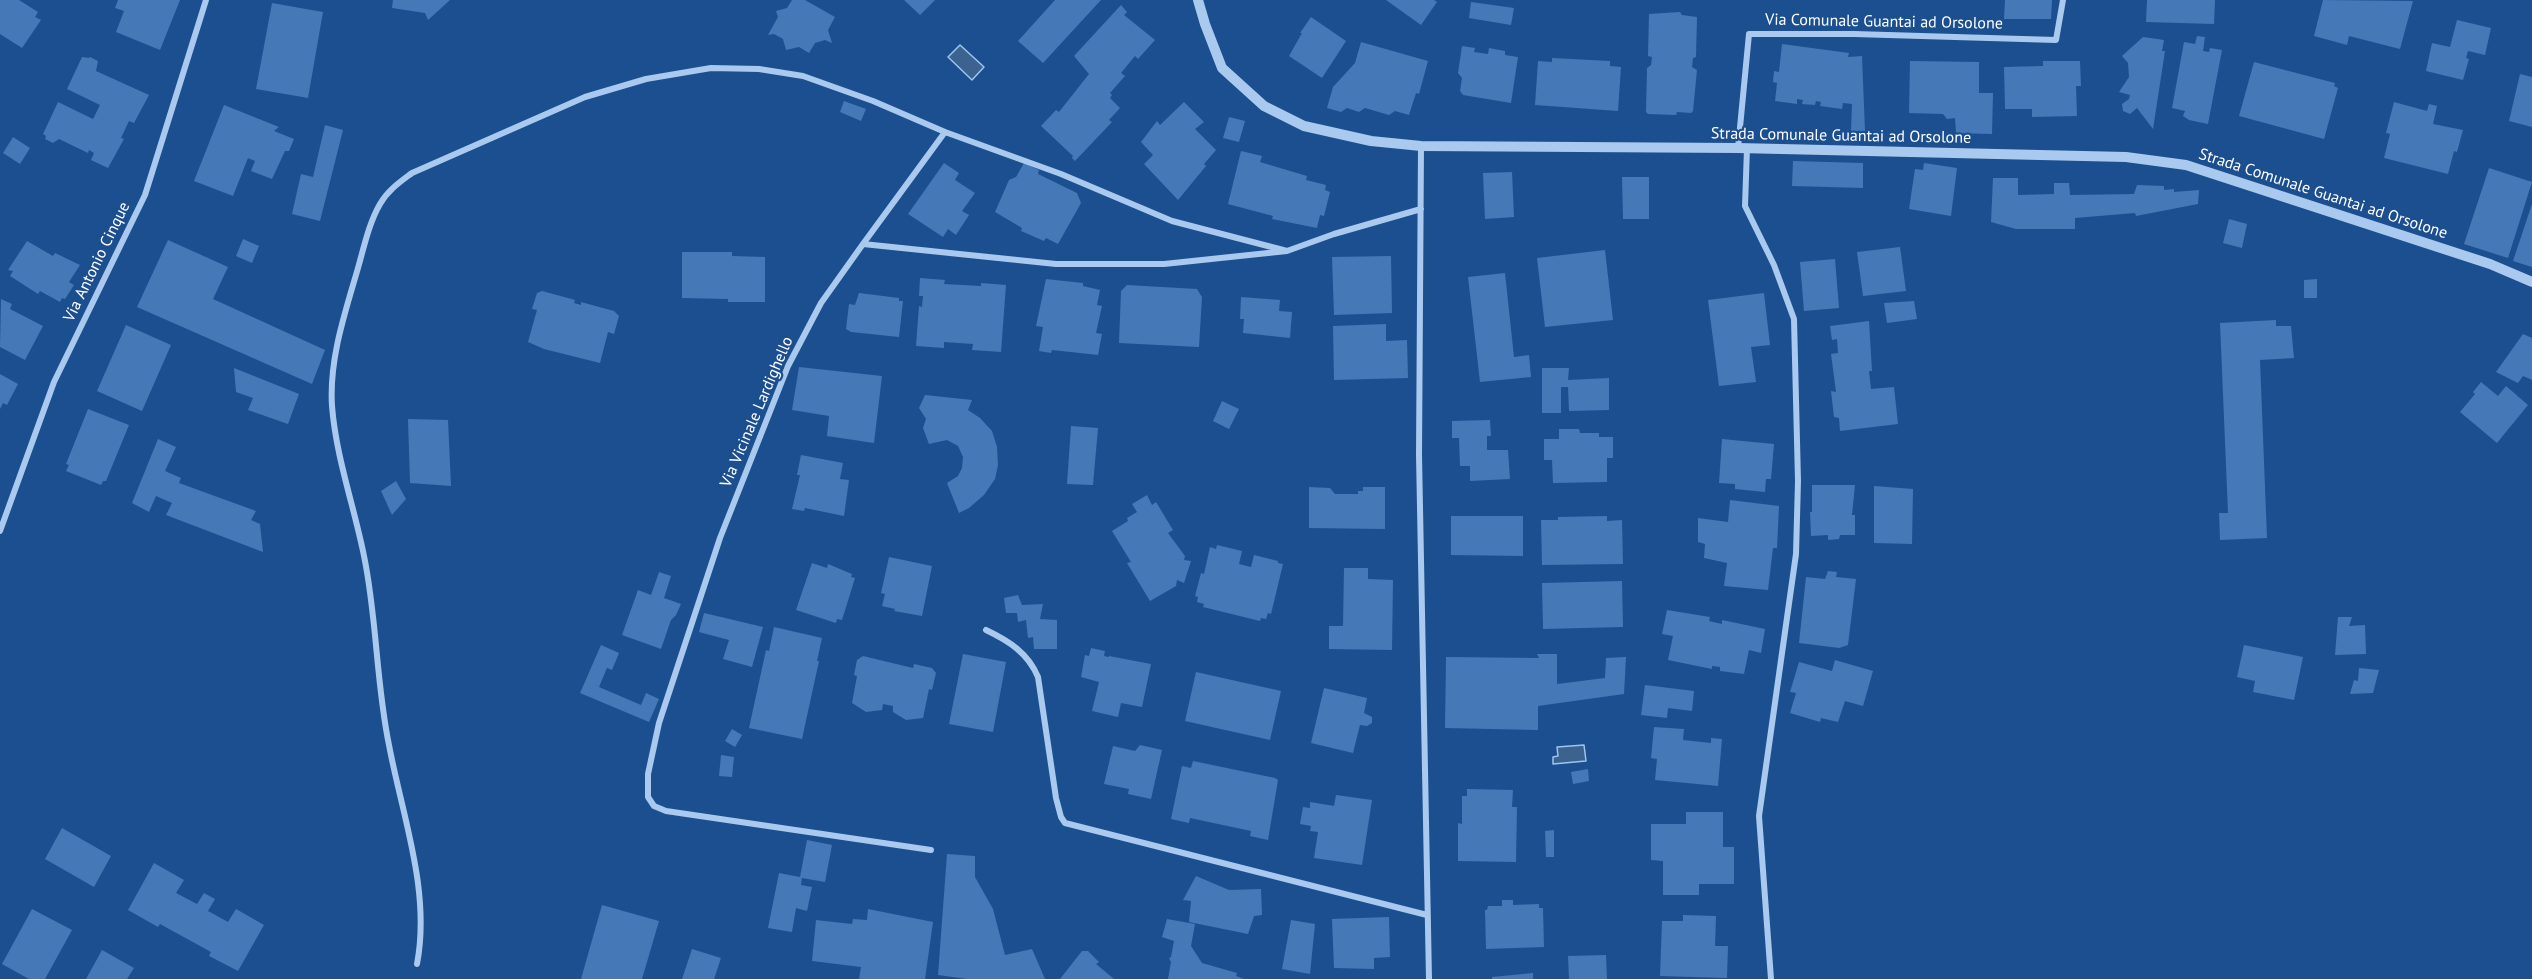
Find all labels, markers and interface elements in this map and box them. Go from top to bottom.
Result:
street label: Via Comunale Guantai ad Orsolone [1765,10,2003,34]
street label: Strada Comunale Guantai ad Orsolone [1711,124,1971,148]
street label: Strada Comunale Guantai ad Orsolone [2196,145,2450,243]
street label: Via Antonio Cinque [60,199,134,325]
street label: Via Vicinale Lardighello [717,334,797,490]

